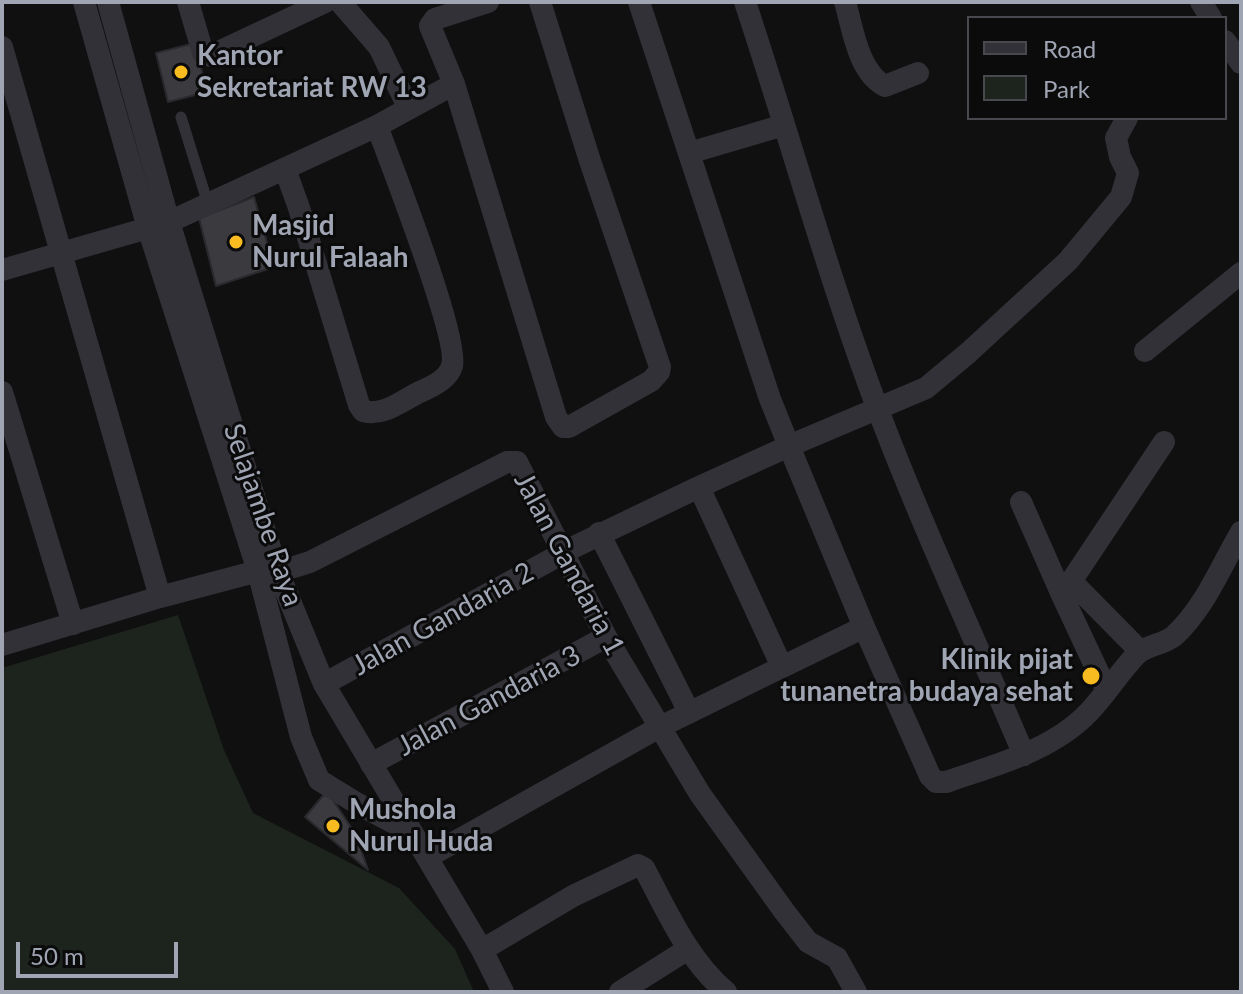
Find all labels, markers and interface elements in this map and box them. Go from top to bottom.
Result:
legend [967,16,1227,120]
text: Road [1043,34,1096,63]
place label: Kantor Sekretariat RW 13 [197,39,427,105]
marker: Kantor Sekretariat RW 13 [172,63,190,81]
text: Park [1043,74,1090,103]
place label: Masjid Nurul Falaah [252,209,408,275]
marker: Masjid Nurul Falaah [227,233,245,251]
street label: Selajambe Raya [216,419,310,611]
street label: Jalan Gandaria 1 [507,467,631,661]
street label: Jalan Gandaria 2 [346,555,540,683]
street label: Jalan Gandaria 3 [392,639,586,763]
place label: Klinik pijat tunanetra budaya sehat [780,643,1073,709]
marker: Klinik pijat tunanetra budaya sehat [1080,665,1102,687]
place label: Mushola Nurul Huda [349,793,493,859]
marker: Mushola Nurul Huda [324,817,342,835]
scale bar [20,926,182,976]
text: 50 m [30,941,84,970]

